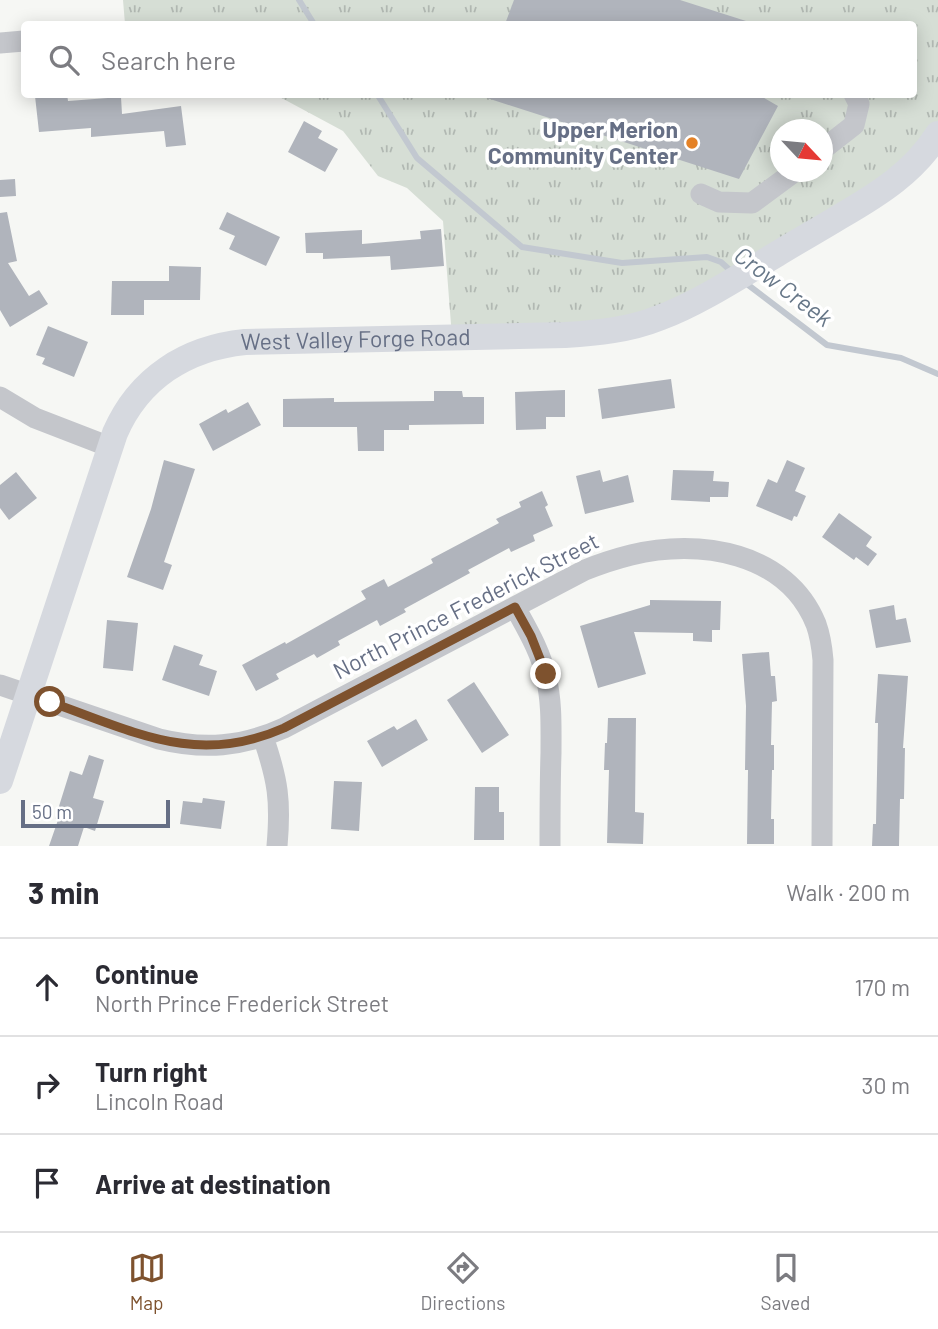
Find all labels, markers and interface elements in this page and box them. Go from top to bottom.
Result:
search box [21,21,917,98]
icon: search [45,41,83,79]
text: Search here [101,44,236,75]
place label: Upper Merion Community Center [488,115,678,169]
north arrow [770,119,833,182]
marker: Upper Merion Community Center [684,135,700,151]
water label: Crow Creek [729,240,839,332]
street label: West Valley Forge Road [240,322,471,355]
street label: North Prince Frederick Street [328,526,603,684]
route end [530,658,561,689]
route start [34,686,65,717]
scale bar [21,797,170,829]
text: 50 m [32,800,72,823]
text: 3 min [28,874,99,910]
text: Walk · 200 m [786,878,910,906]
text: Continue [95,958,199,989]
icon: ahead [28,968,66,1006]
text: 170 m [854,973,910,1001]
text: North Prince Frederick Street [95,989,389,1017]
text: Turn right [95,1056,208,1087]
icon: right [28,1066,66,1104]
text: 30 m [862,1071,910,1099]
text: Lincoln Road [95,1087,224,1115]
icon: arrive [28,1164,66,1202]
text: Arrive at destination [95,1168,331,1199]
tab: Map [128,1249,166,1314]
tab: Directions [421,1249,506,1314]
tab: Saved [761,1249,810,1314]

